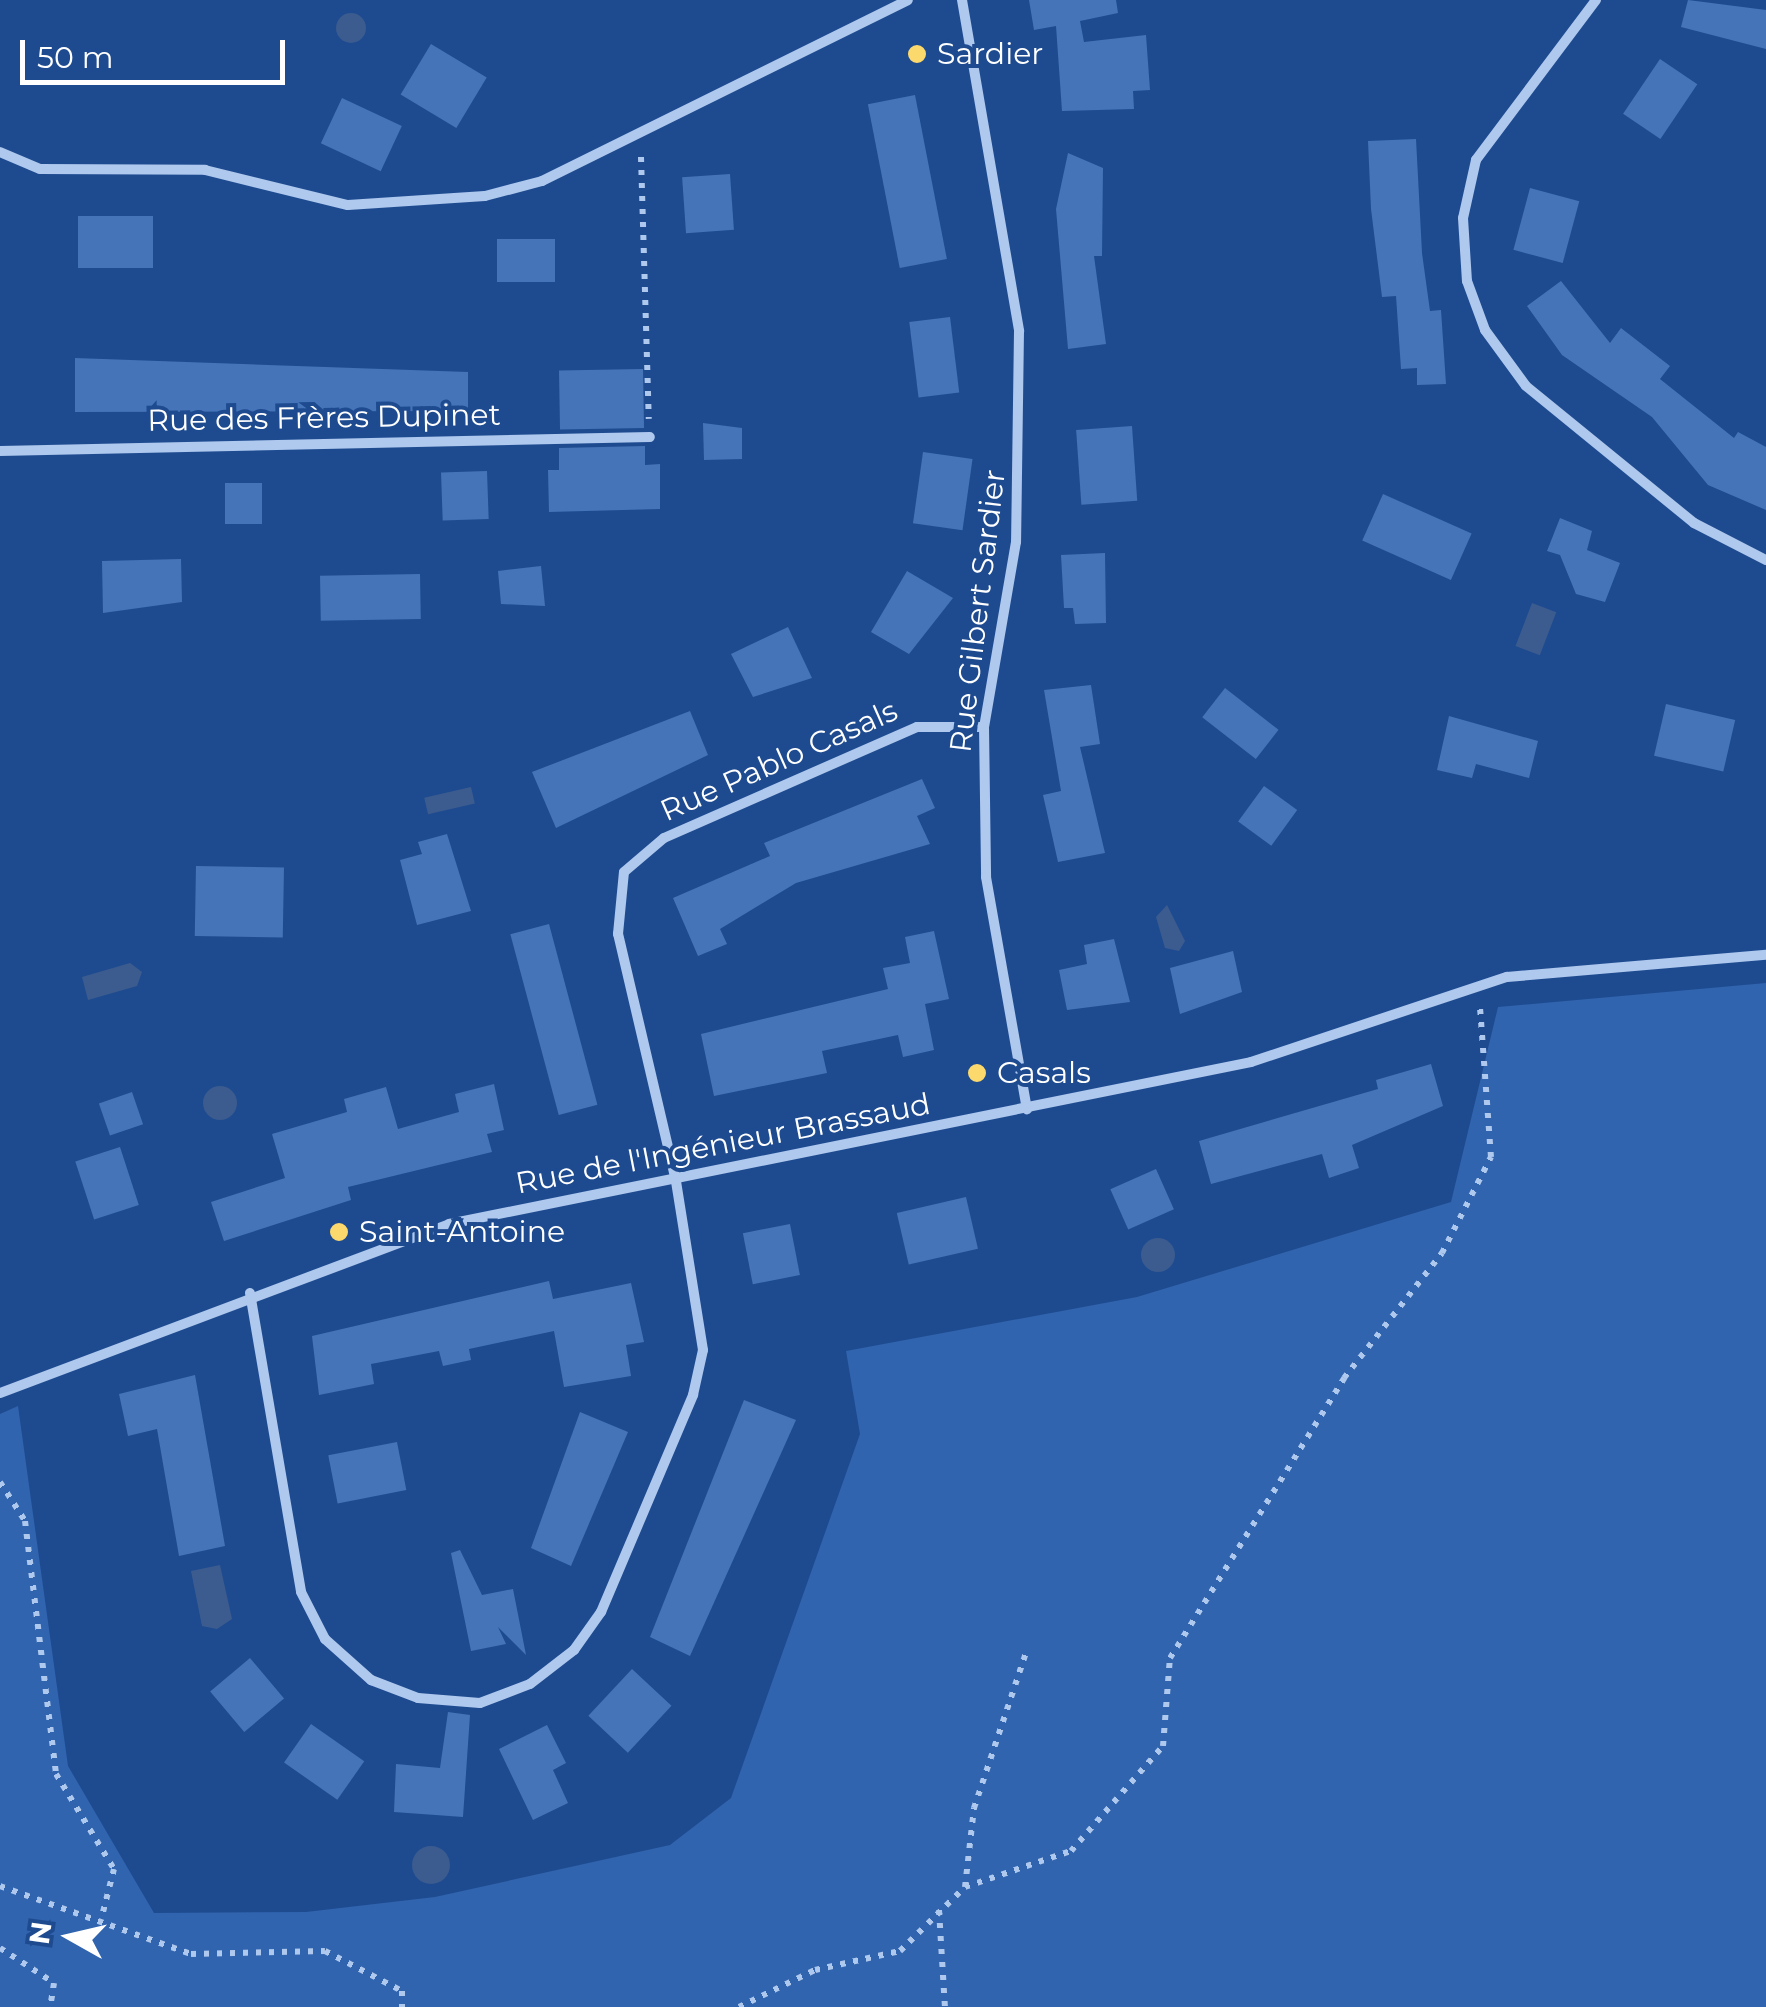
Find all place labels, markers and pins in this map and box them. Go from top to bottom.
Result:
place label: Sardier [937,36,1043,72]
marker: Sardier [906,43,928,65]
place label: Casals [997,1055,1091,1091]
marker: Casals [966,1062,988,1084]
place label: Saint-Antoine [359,1214,565,1250]
marker: Saint-Antoine [328,1221,350,1243]

